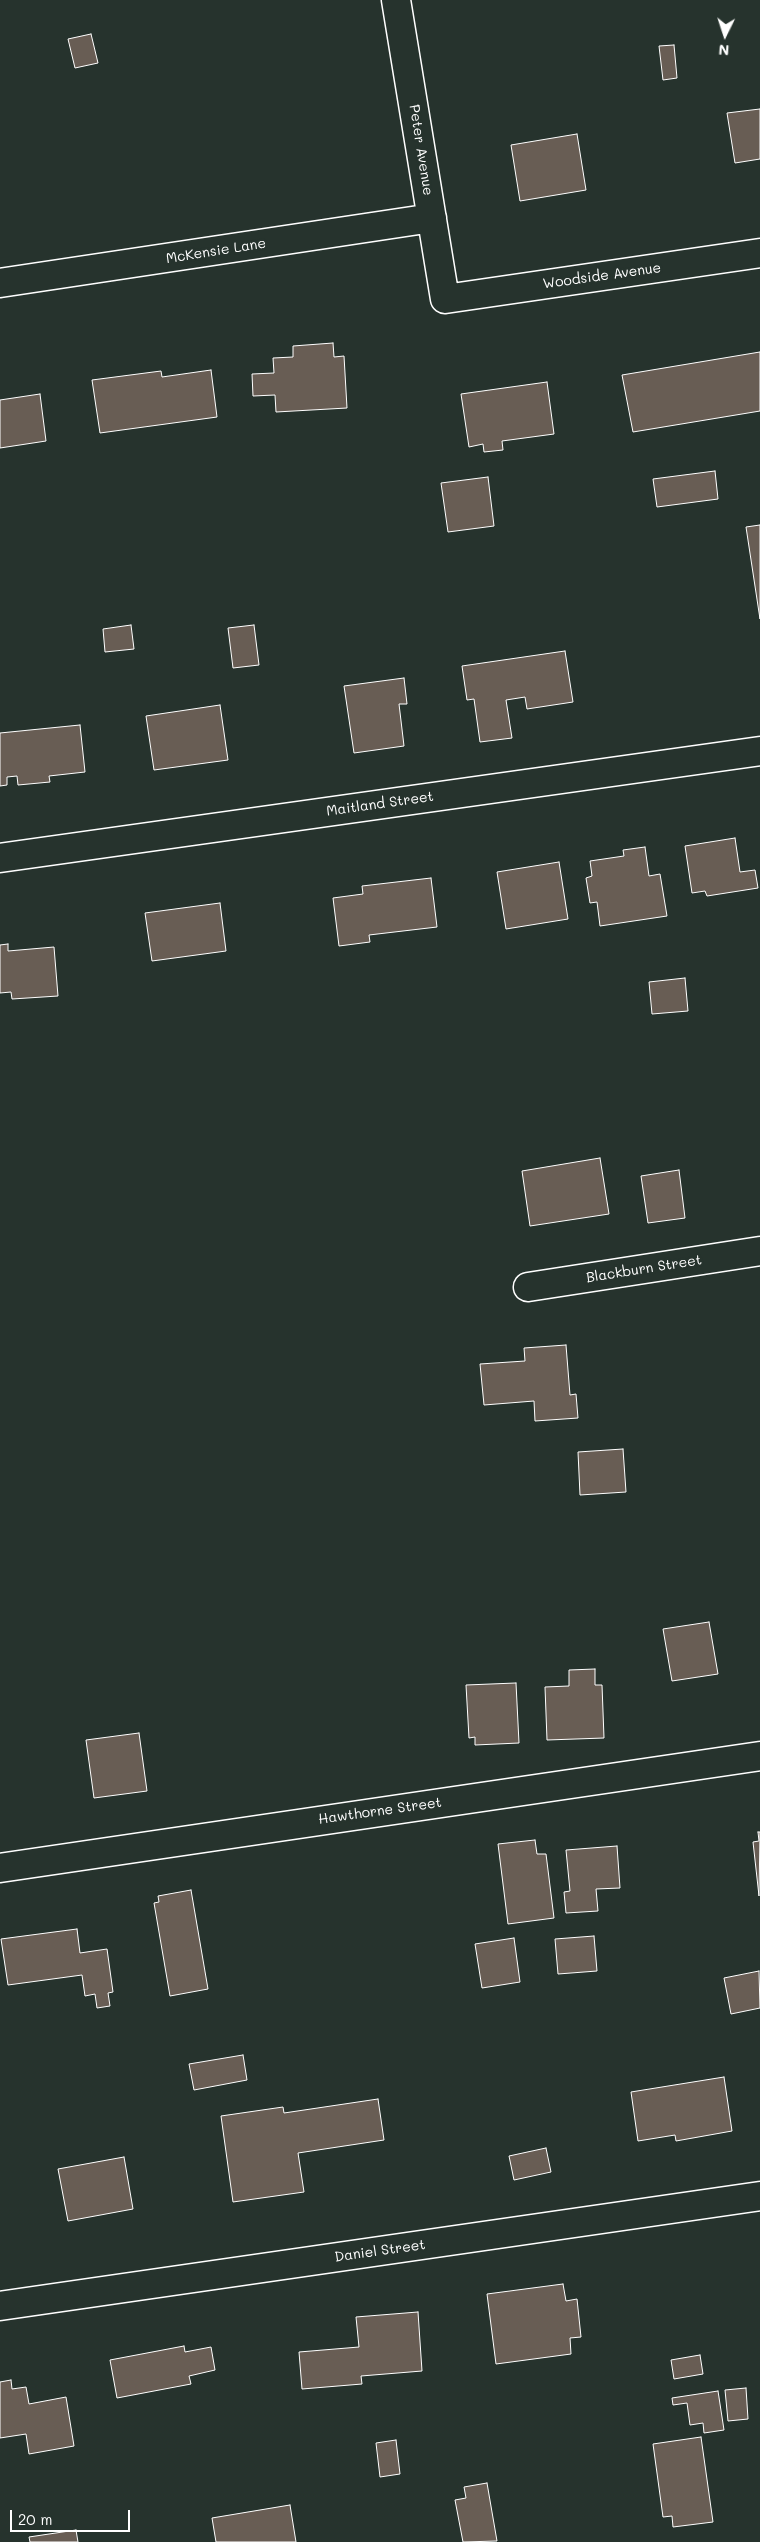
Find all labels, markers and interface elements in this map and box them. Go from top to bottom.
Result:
north arrow [700,10,750,60]
text: N [718,41,730,60]
street label: Peter Avenue [406,103,436,197]
street label: McKensie Lane [165,235,267,267]
street label: Woodside Avenue [542,259,662,293]
street label: Maitland Street [325,788,435,820]
street label: Blackburn Street [585,1252,703,1286]
street label: Hawthorne Street [317,1794,443,1828]
street label: Daniel Street [333,2236,427,2266]
scale bar [12,2500,132,2532]
text: 20 m [18,2509,52,2529]

